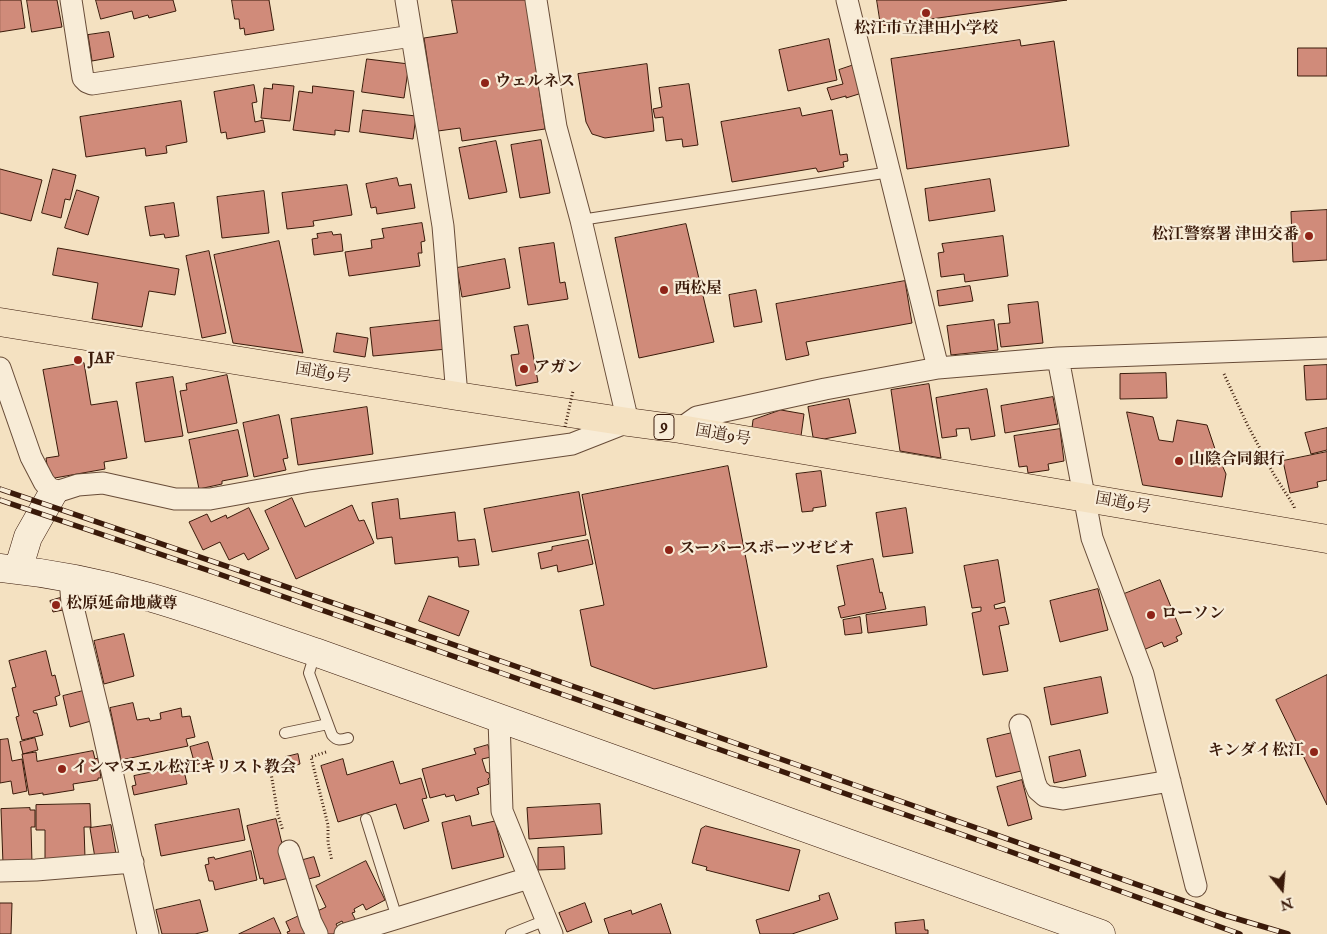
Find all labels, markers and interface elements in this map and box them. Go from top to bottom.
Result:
marker: 松江市立津田小学校 [920,7,932,19]
place label: 松江市立津田小学校 [854,20,998,40]
place label: ウェルネス [495,73,575,93]
marker: ウェルネス [479,77,491,89]
place label: 松江警察署 津田交番 [1152,226,1299,246]
marker: 松江警察署 津田交番 [1303,230,1315,242]
place label: 西松屋 [674,280,722,300]
marker: 西松屋 [658,284,670,296]
place label: JAF [88,350,115,370]
marker: JAF [72,354,84,366]
place label: アガン [534,359,582,379]
street label: 国道9号 [294,360,352,388]
marker: アガン [518,363,530,375]
road number: 9 [654,414,674,440]
street label: 国道9号 [694,422,752,450]
place label: 山陰合同銀行 [1189,451,1285,471]
marker: 山陰合同銀行 [1173,455,1185,467]
street label: 国道9号 [1094,490,1152,518]
place label: スーパースポーツゼビオ [679,540,854,560]
marker: スーパースポーツゼビオ [663,544,675,556]
place label: 松原延命地蔵尊 [66,595,178,615]
marker: 松原延命地蔵尊 [50,599,62,611]
place label: ローソン [1161,605,1225,625]
marker: ローソン [1145,609,1157,621]
place label: キンダイ松江 [1208,742,1304,762]
marker: キンダイ松江 [1308,746,1320,758]
place label: インマヌエル松江キリスト教会 [72,759,296,779]
marker: インマヌエル松江キリスト教会 [56,763,68,775]
north arrow [1257,864,1307,914]
text: N [1278,894,1295,914]

